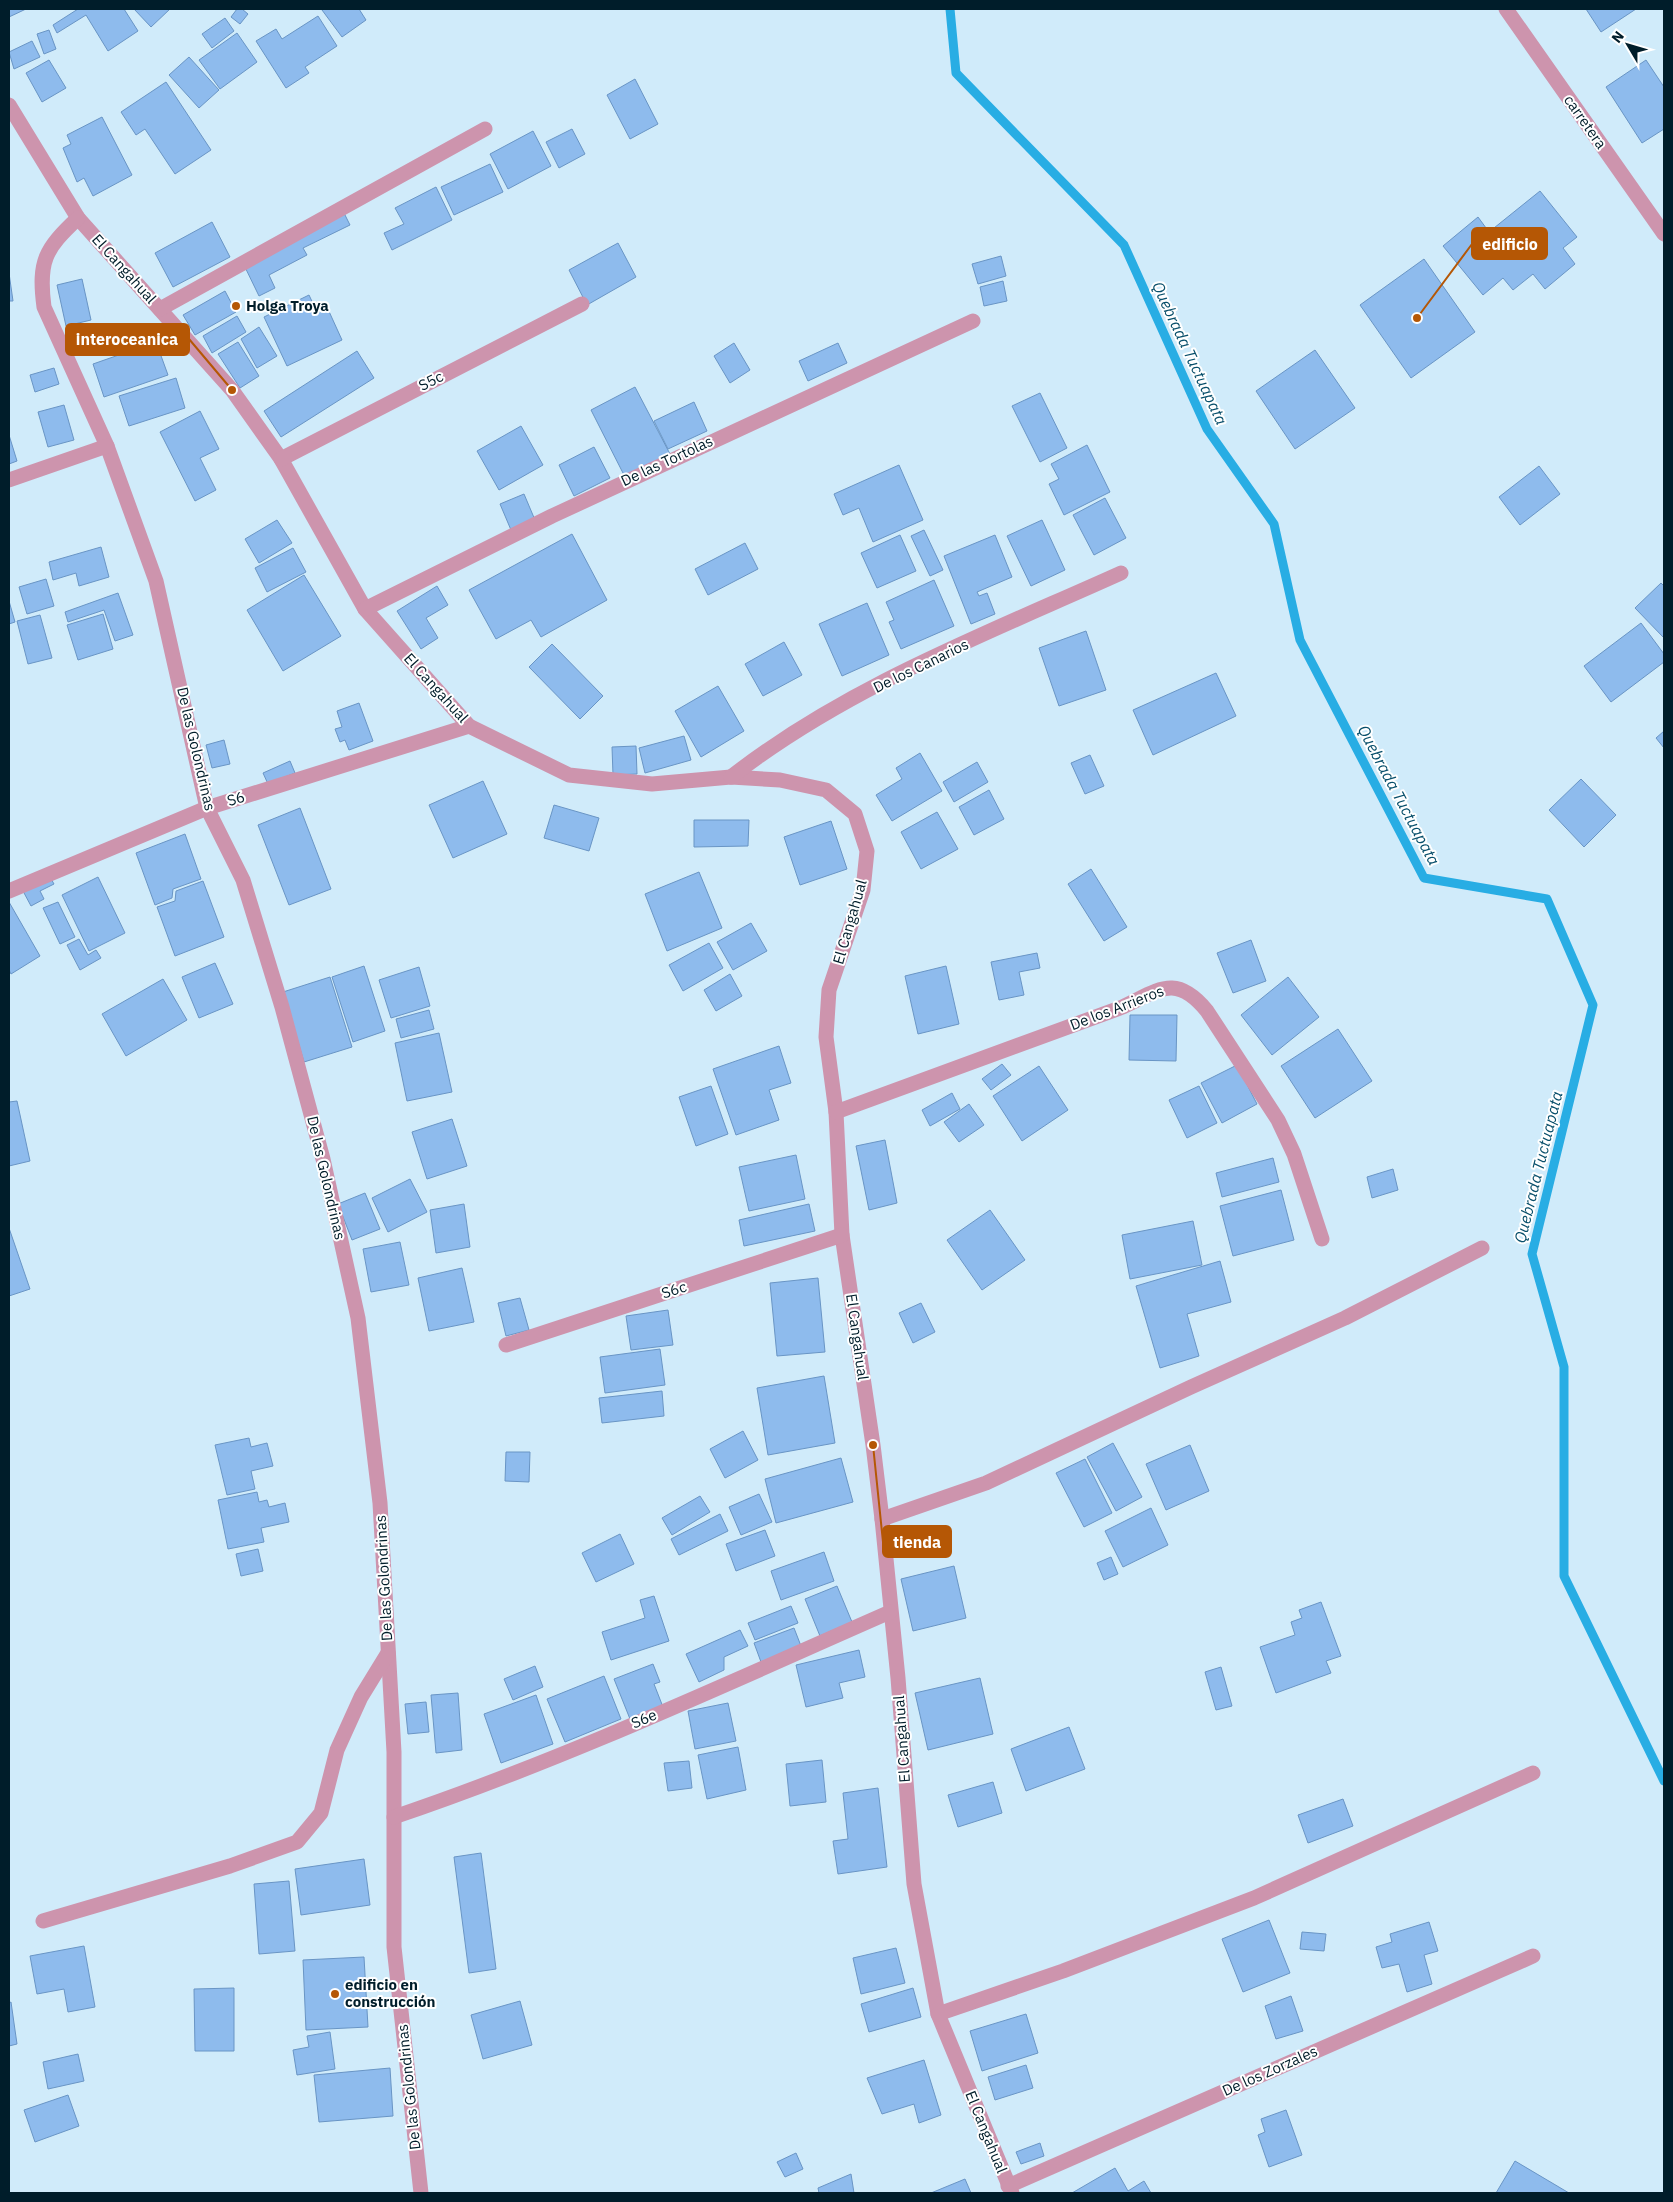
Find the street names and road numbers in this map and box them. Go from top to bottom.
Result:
street label: carretera [1560,91,1611,152]
street label: El Cangahual [88,230,161,307]
street label: S5c [415,366,447,395]
street label: De las Tortolas [618,431,716,490]
street label: De los Canarios [870,634,972,697]
street label: El Cangahual [400,649,473,726]
street label: De las Golondrinas [173,685,220,813]
street label: S6 [225,787,247,810]
street label: El Cangahual [828,877,871,966]
street label: De los Arrieros [1067,981,1166,1034]
street label: De las Golondrinas [303,1114,350,1242]
street label: S6c [659,1276,689,1302]
street label: El Cangahual [842,1292,873,1381]
street label: De las Golondrinas [371,1514,396,1642]
street label: El Cangahual [889,1695,914,1783]
street label: S6e [628,1705,659,1732]
street label: De las Golondrinas [392,2023,425,2151]
street label: De los Zorzales [1219,2041,1320,2100]
street label: El Cangahual [961,2088,1012,2176]

